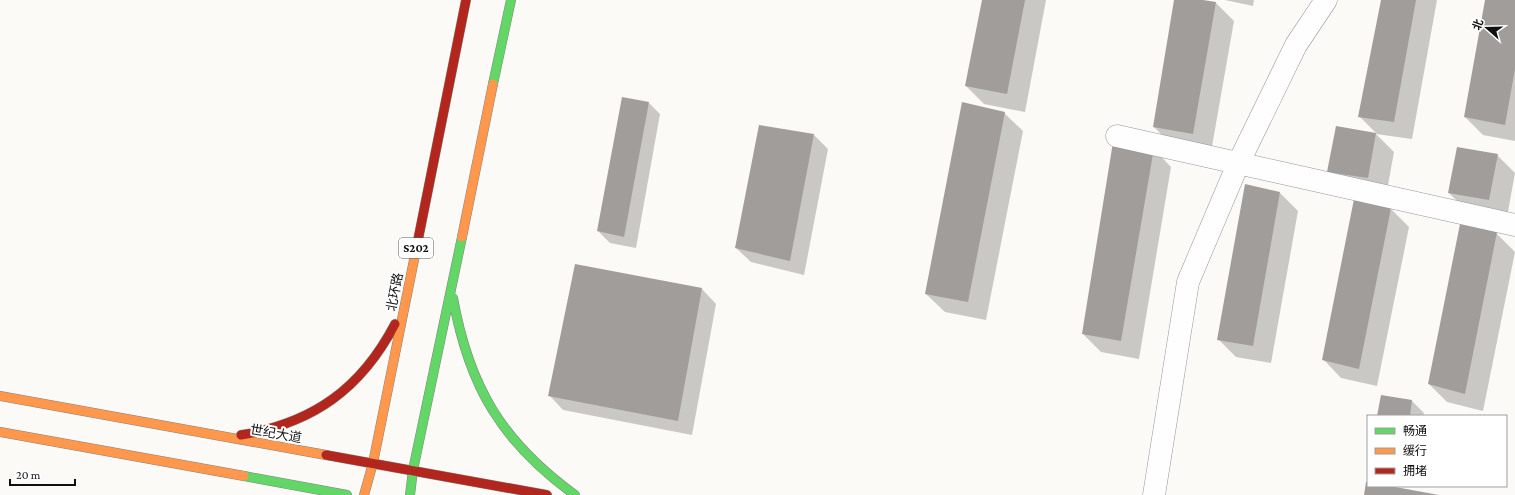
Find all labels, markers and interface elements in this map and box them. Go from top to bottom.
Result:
north arrow [1467,8,1507,48]
text: 北 [1470,17,1485,32]
road number: S202 [399,238,433,258]
street label: 北环路 [383,272,406,313]
legend [1367,415,1507,487]
street label: 世纪大道 [249,422,303,445]
text: 畅通 [1403,424,1427,438]
text: 缓行 [1403,444,1427,458]
scale bar [10,461,75,487]
text: 拥堵 [1403,464,1427,478]
text: 20 m [16,468,41,482]

